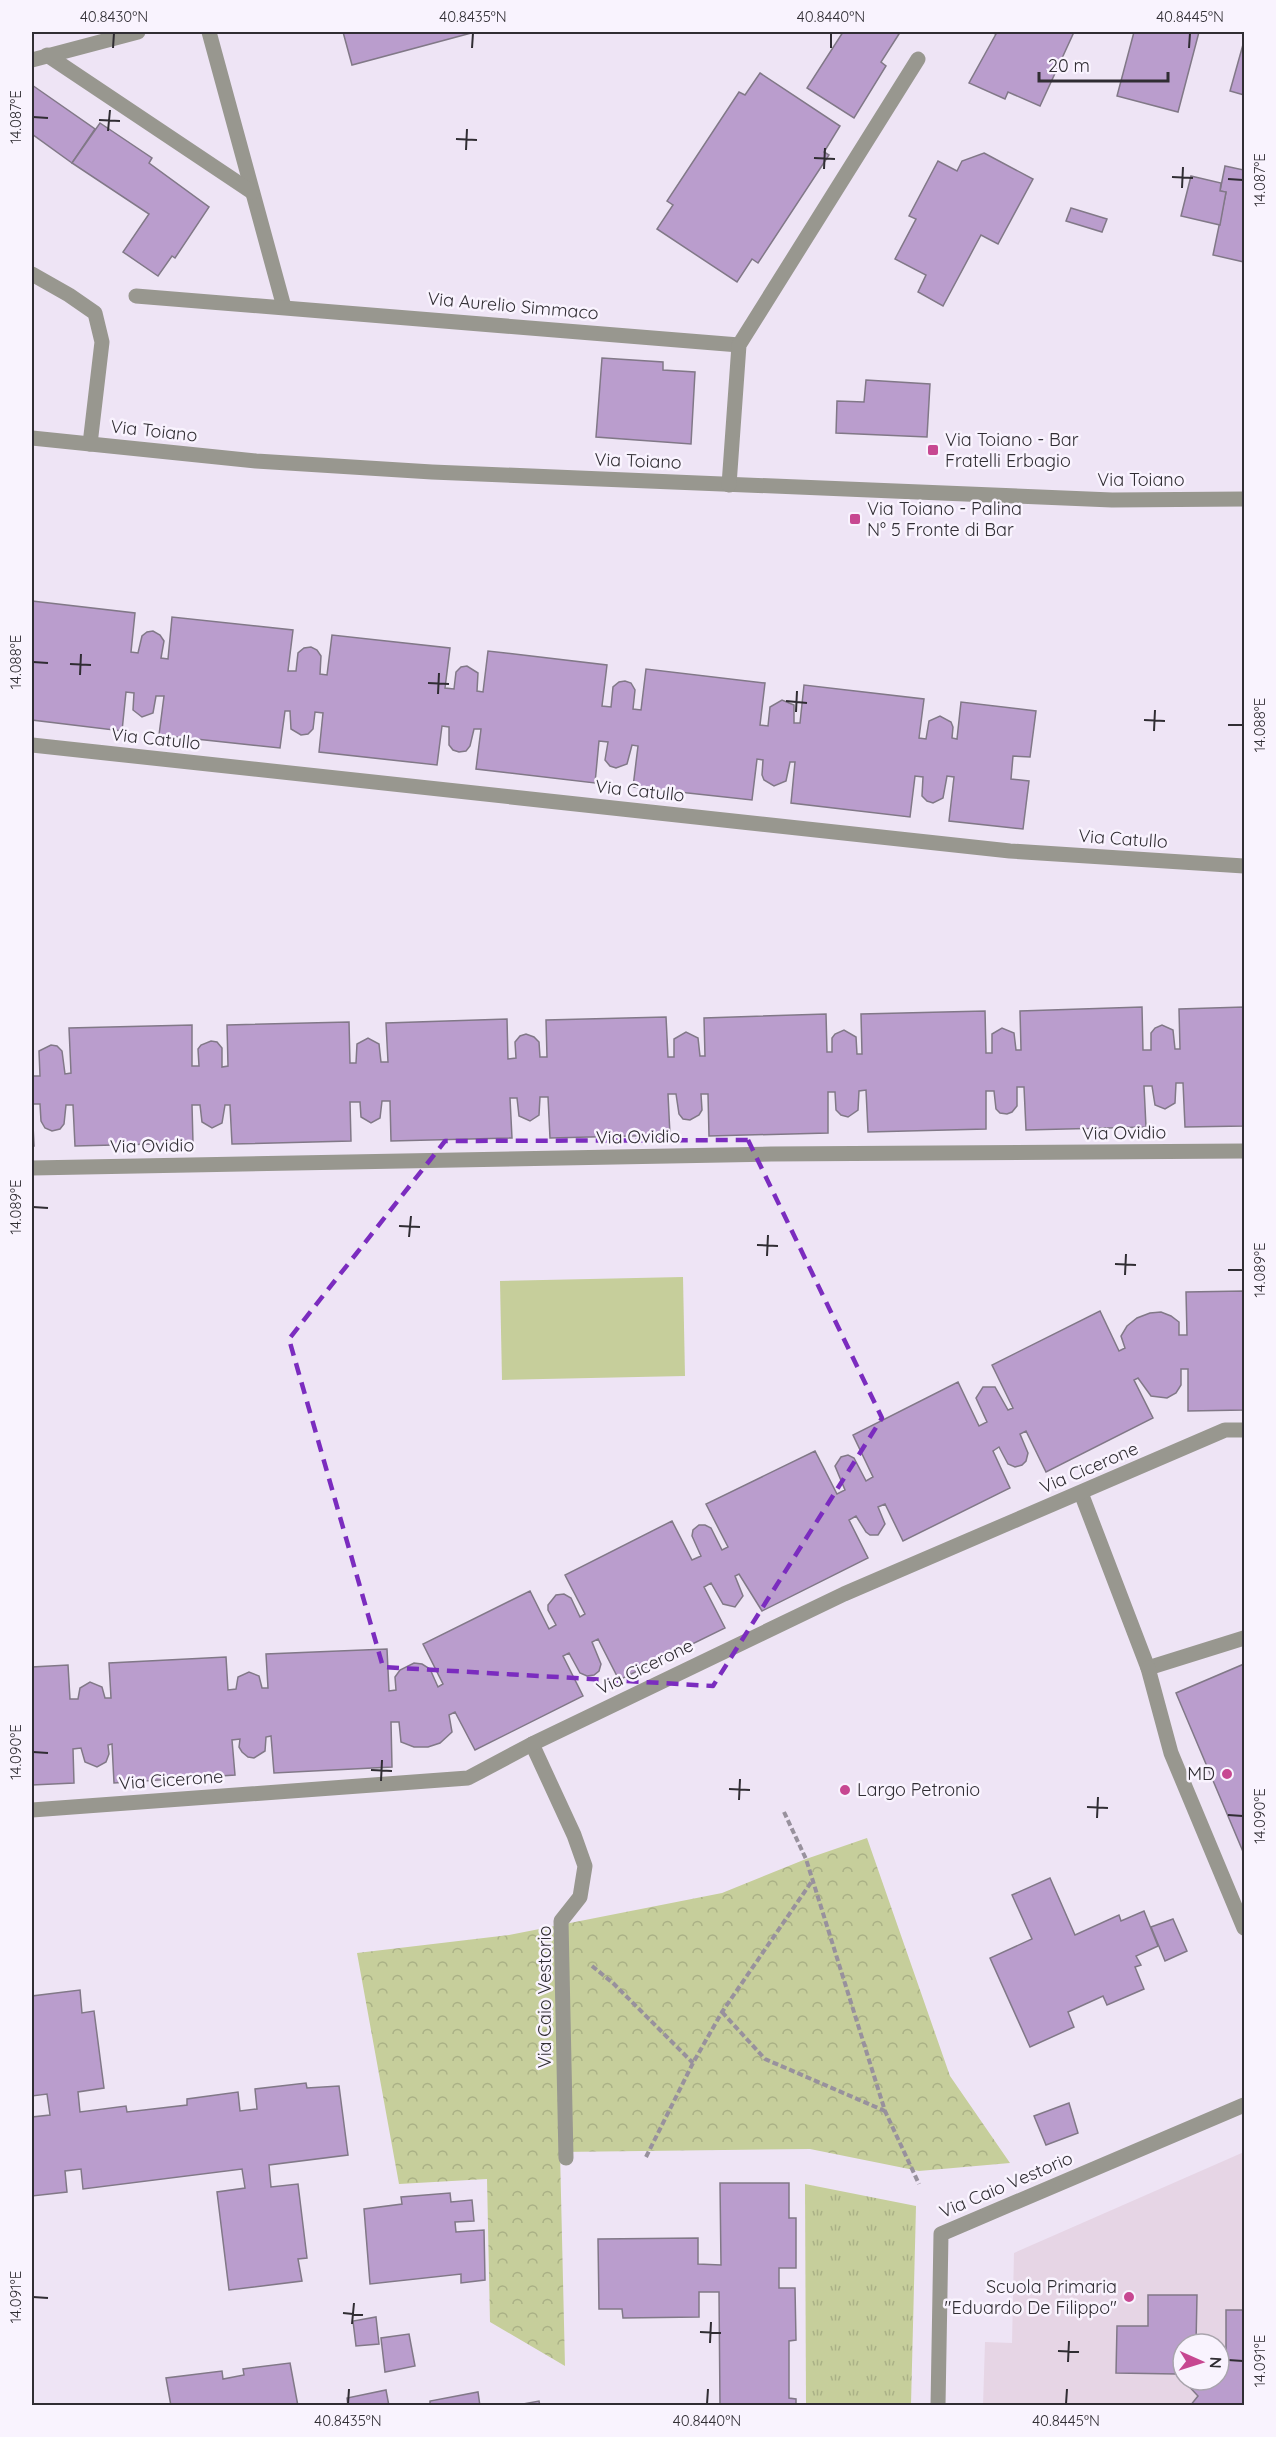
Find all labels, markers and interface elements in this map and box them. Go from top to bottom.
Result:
text: 40.8430°N [80,7,148,26]
text: 40.8435°N [439,7,507,26]
text: 40.8440°N [797,7,865,26]
text: 40.8445°N [1156,7,1224,26]
scale bar [1039,45,1168,83]
text: 20 m [1048,54,1090,77]
text: 14.087°E [6,90,25,144]
text: 14.087°E [1250,153,1269,207]
street label: Via Aurelio Simmaco [426,287,600,324]
street label: Via Toiano [109,415,199,447]
place label: Via Toiano - Bar Fratelli Erbagio [945,428,1079,472]
marker: Via Toiano - Bar Fratelli Erbagio [926,443,940,457]
street label: Via Toiano [594,447,682,474]
street label: Via Toiano [1097,468,1185,491]
place label: Via Toiano - Palina N° 5 Fronte di Bar [867,497,1022,541]
marker: Via Toiano - Palina N° 5 Fronte di Bar [848,512,862,526]
text: 14.088°E [6,635,25,689]
text: 14.088°E [1250,698,1269,752]
street label: Via Catullo [110,722,202,755]
street label: Via Catullo [594,774,686,807]
street label: Via Catullo [1078,824,1169,853]
street label: Via Ovidio [1082,1120,1166,1145]
street label: Via Ovidio [596,1124,680,1149]
street label: Via Ovidio [110,1133,194,1158]
text: 14.089°E [6,1180,25,1234]
text: 14.089°E [1250,1243,1269,1297]
street label: Via Cicerone [1036,1436,1142,1499]
street label: Via Cicerone [593,1633,697,1700]
text: 14.090°E [6,1724,25,1780]
place label: MD [1187,1762,1215,1785]
street label: Via Cicerone [118,1764,224,1795]
marker: MD [1220,1767,1234,1781]
place label: Largo Petronio [857,1778,980,1801]
marker: Largo Petronio [838,1783,852,1797]
text: 14.090°E [1250,1788,1269,1844]
street label: Via Caio Vestorio [533,1926,556,2068]
street label: Via Caio Vestorio [936,2146,1076,2223]
text: 14.091°E [6,2271,25,2323]
place label: Scuola Primaria "Eduardo De Filippo" [945,2275,1117,2319]
marker: Scuola Primaria "Eduardo De Filippo" [1122,2290,1136,2304]
north arrow [1171,2332,1231,2392]
text: 14.091°E [1250,2335,1269,2387]
text: N [1206,2356,1226,2369]
text: 40.8435°N [314,2411,382,2430]
text: 40.8440°N [673,2411,741,2430]
text: 40.8445°N [1032,2411,1100,2430]

